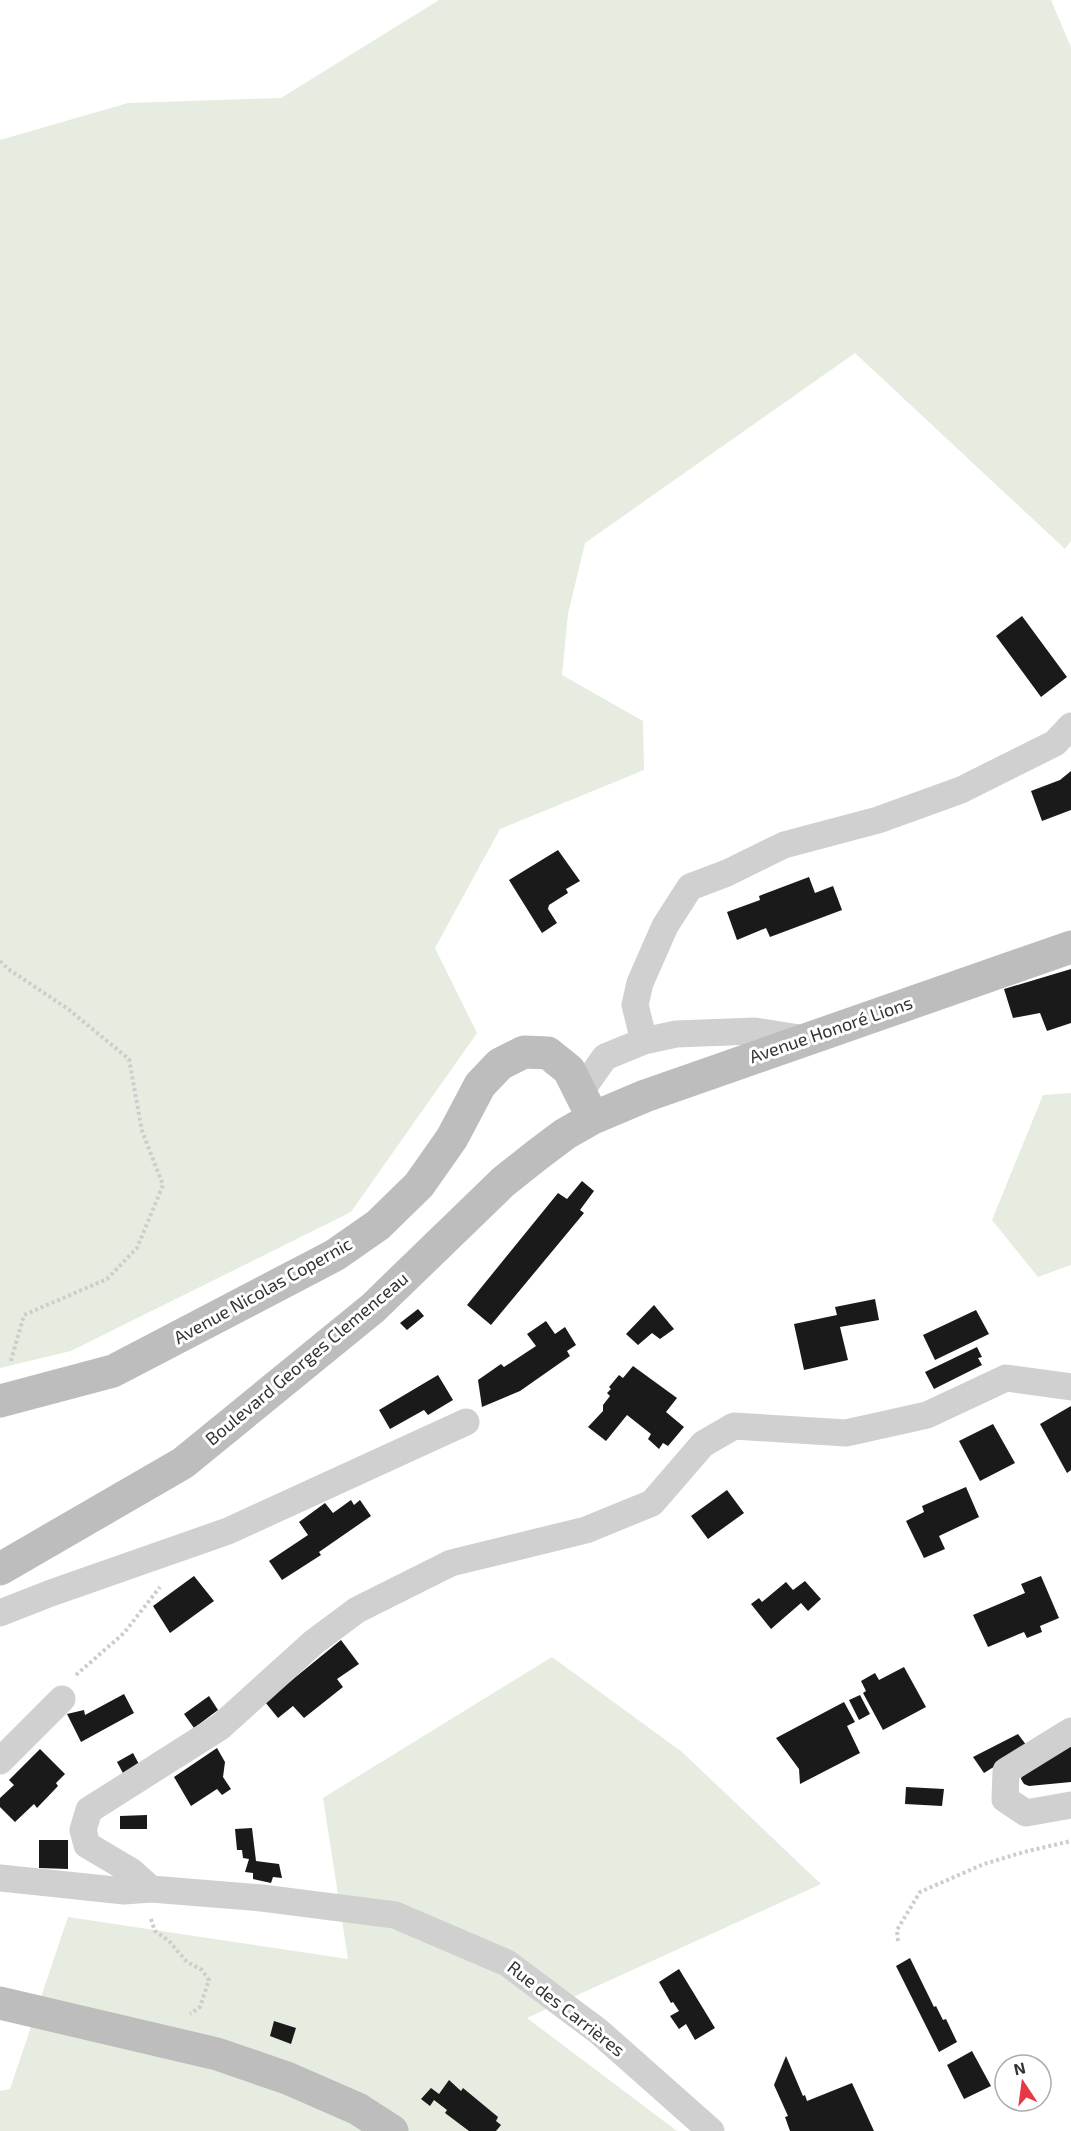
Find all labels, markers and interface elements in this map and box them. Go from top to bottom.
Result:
street label: Avenue Honoré Lions [746,991,915,1067]
street label: Avenue Nicolas Copernic [170,1232,356,1348]
street label: Boulevard Georges Clemenceau [200,1267,412,1450]
street label: Rue des Carrières [504,1956,630,2061]
north arrow [993,2053,1053,2113]
text: N [1012,2057,1027,2078]

